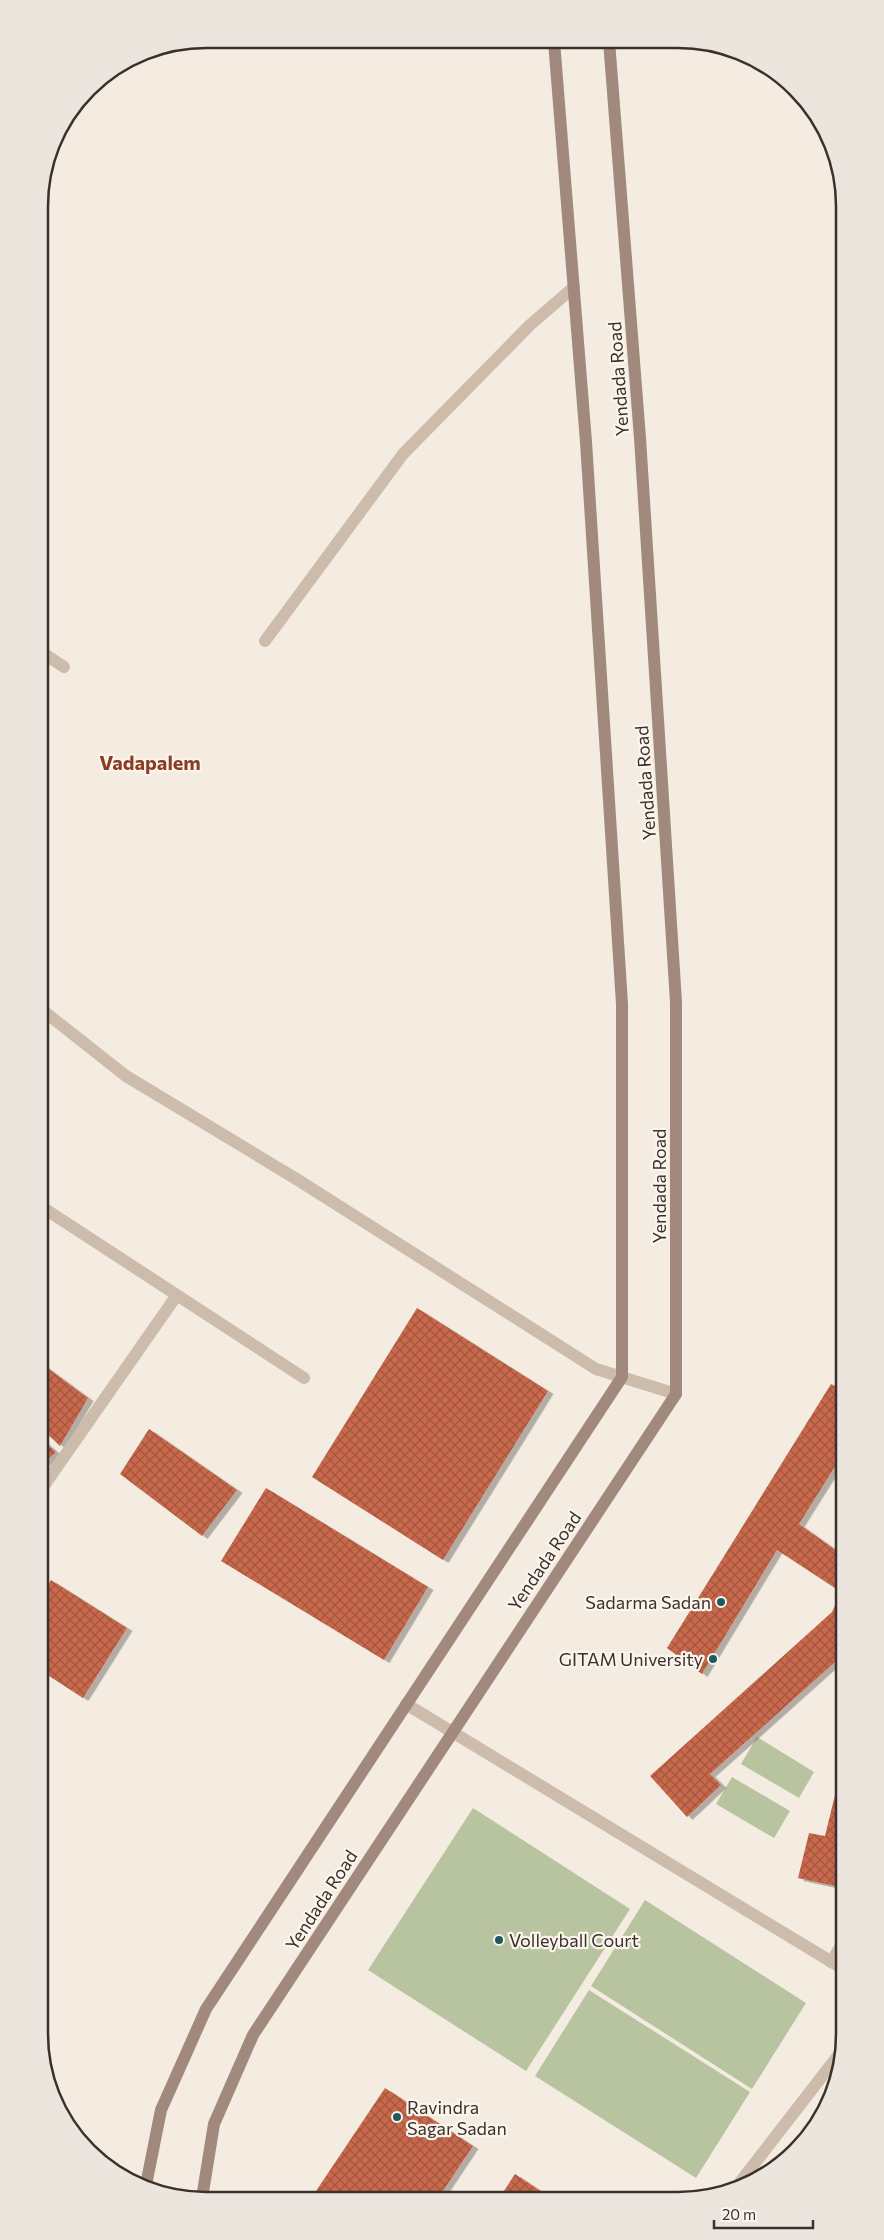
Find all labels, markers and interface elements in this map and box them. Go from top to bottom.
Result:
street label: Yendada Road [603,321,633,437]
street label: Yendada Road [630,725,660,841]
district label: Vadapalem [99,750,201,774]
street label: Yendada Road [648,1129,670,1243]
street label: Yendada Road [503,1507,585,1615]
place label: Sadarma Sadan [585,1591,711,1613]
marker: Sadarma Sadan [715,1596,727,1608]
place label: GITAM University [559,1648,703,1670]
marker: GITAM University [707,1653,719,1665]
street label: Yendada Road [280,1846,362,1954]
place label: Volleyball Court [509,1929,639,1951]
marker: Volleyball Court [493,1934,505,1946]
place label: Ravindra Sagar Sadan [407,2096,507,2139]
marker: Ravindra Sagar Sadan [391,2111,403,2123]
scale bar [714,2198,813,2230]
text: 20 m [722,2205,756,2223]

